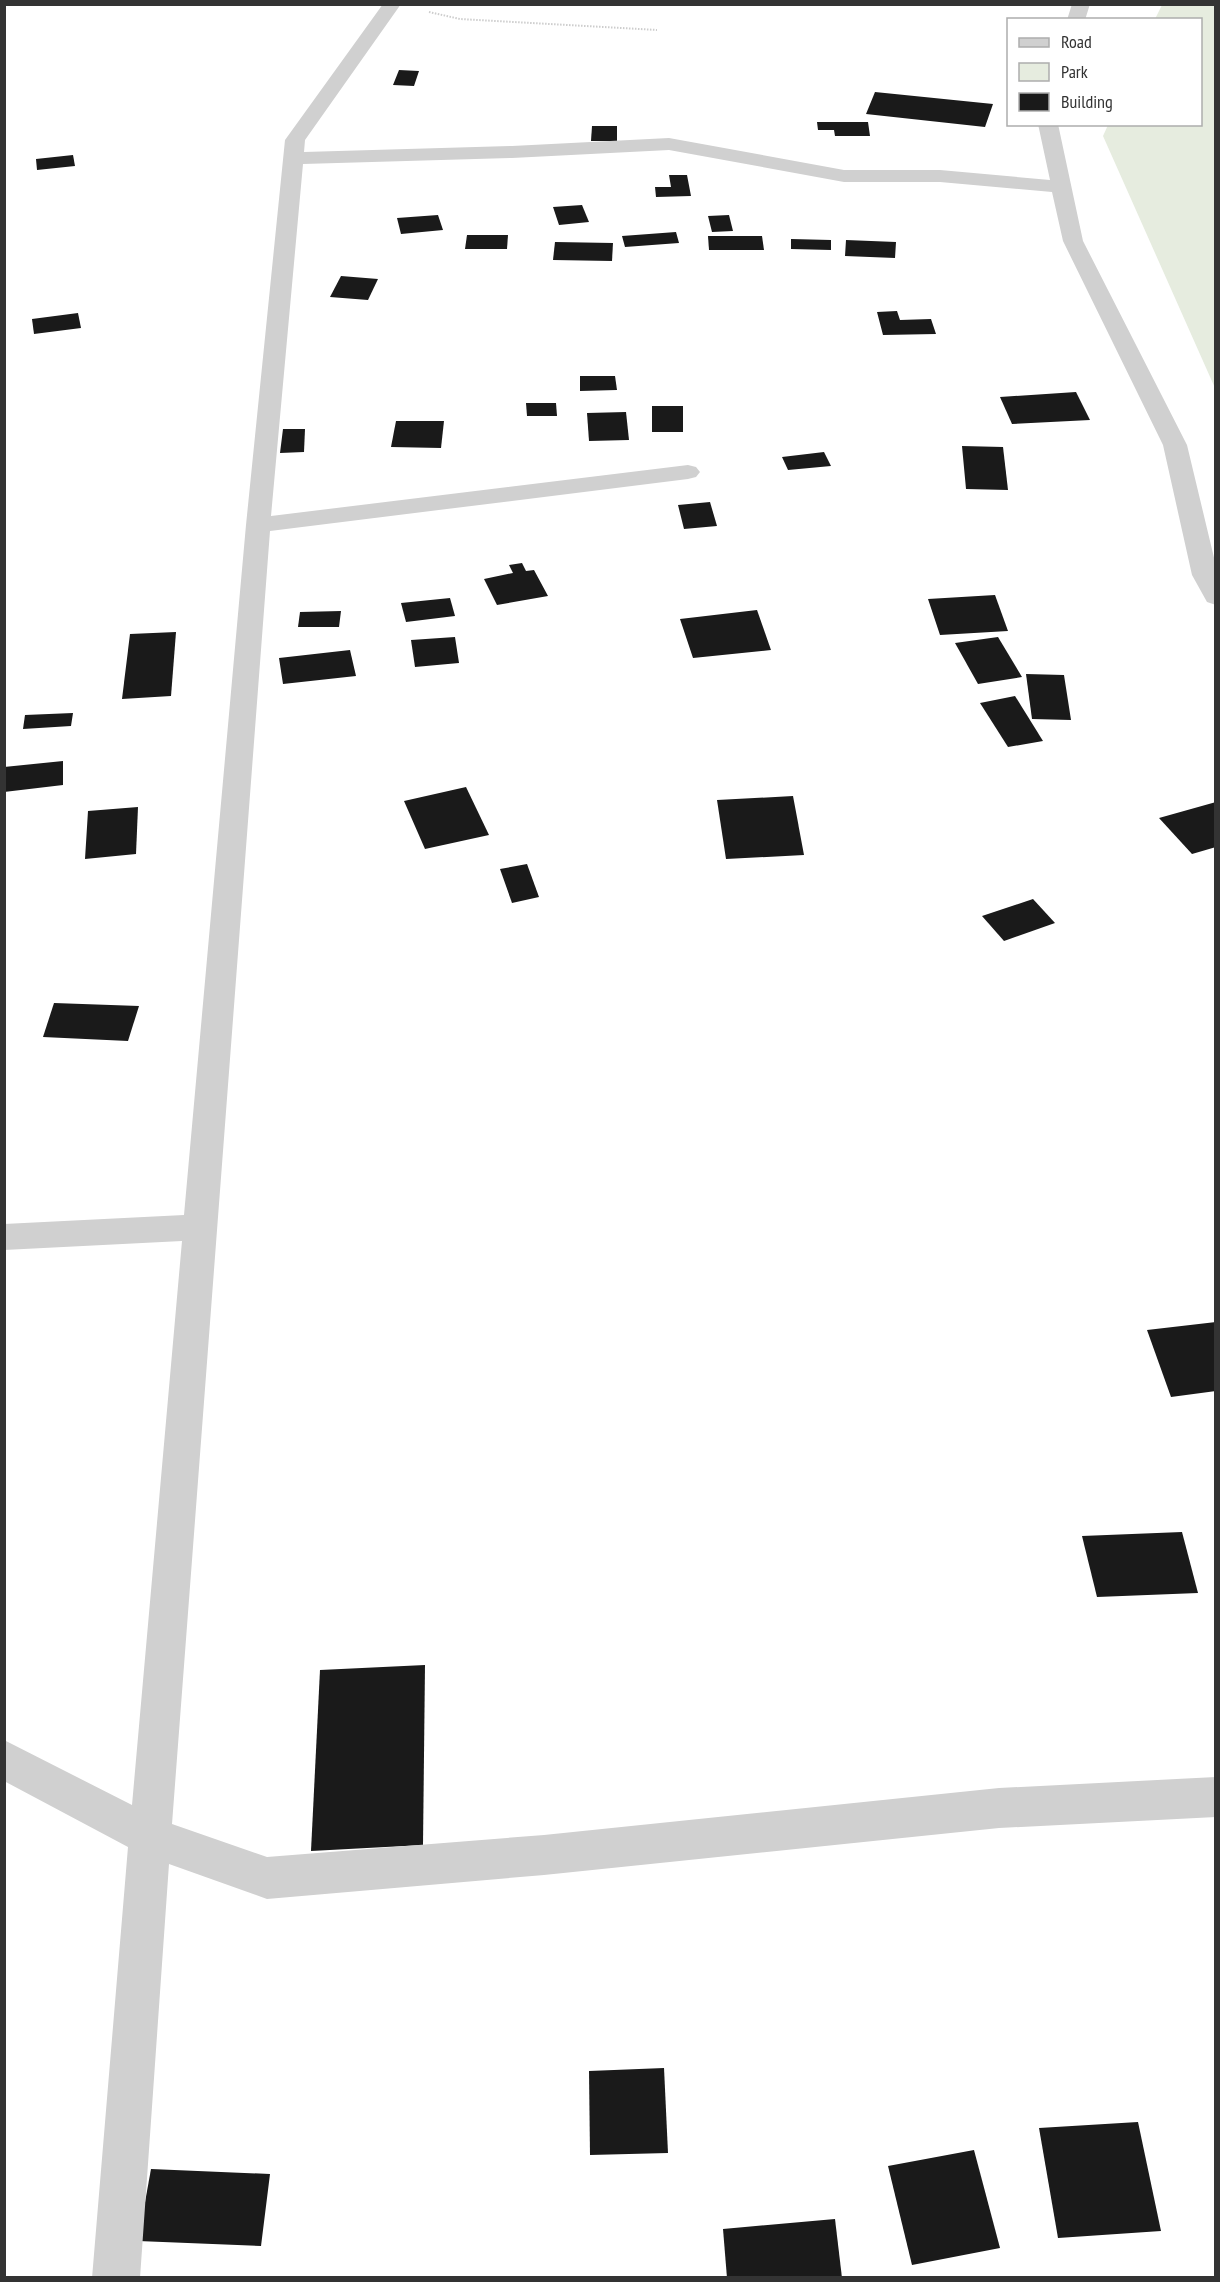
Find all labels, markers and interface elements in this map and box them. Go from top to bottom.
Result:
legend [1007,18,1202,126]
text: Road [1061,30,1092,53]
text: Park [1061,60,1088,83]
text: Building [1061,90,1113,113]

